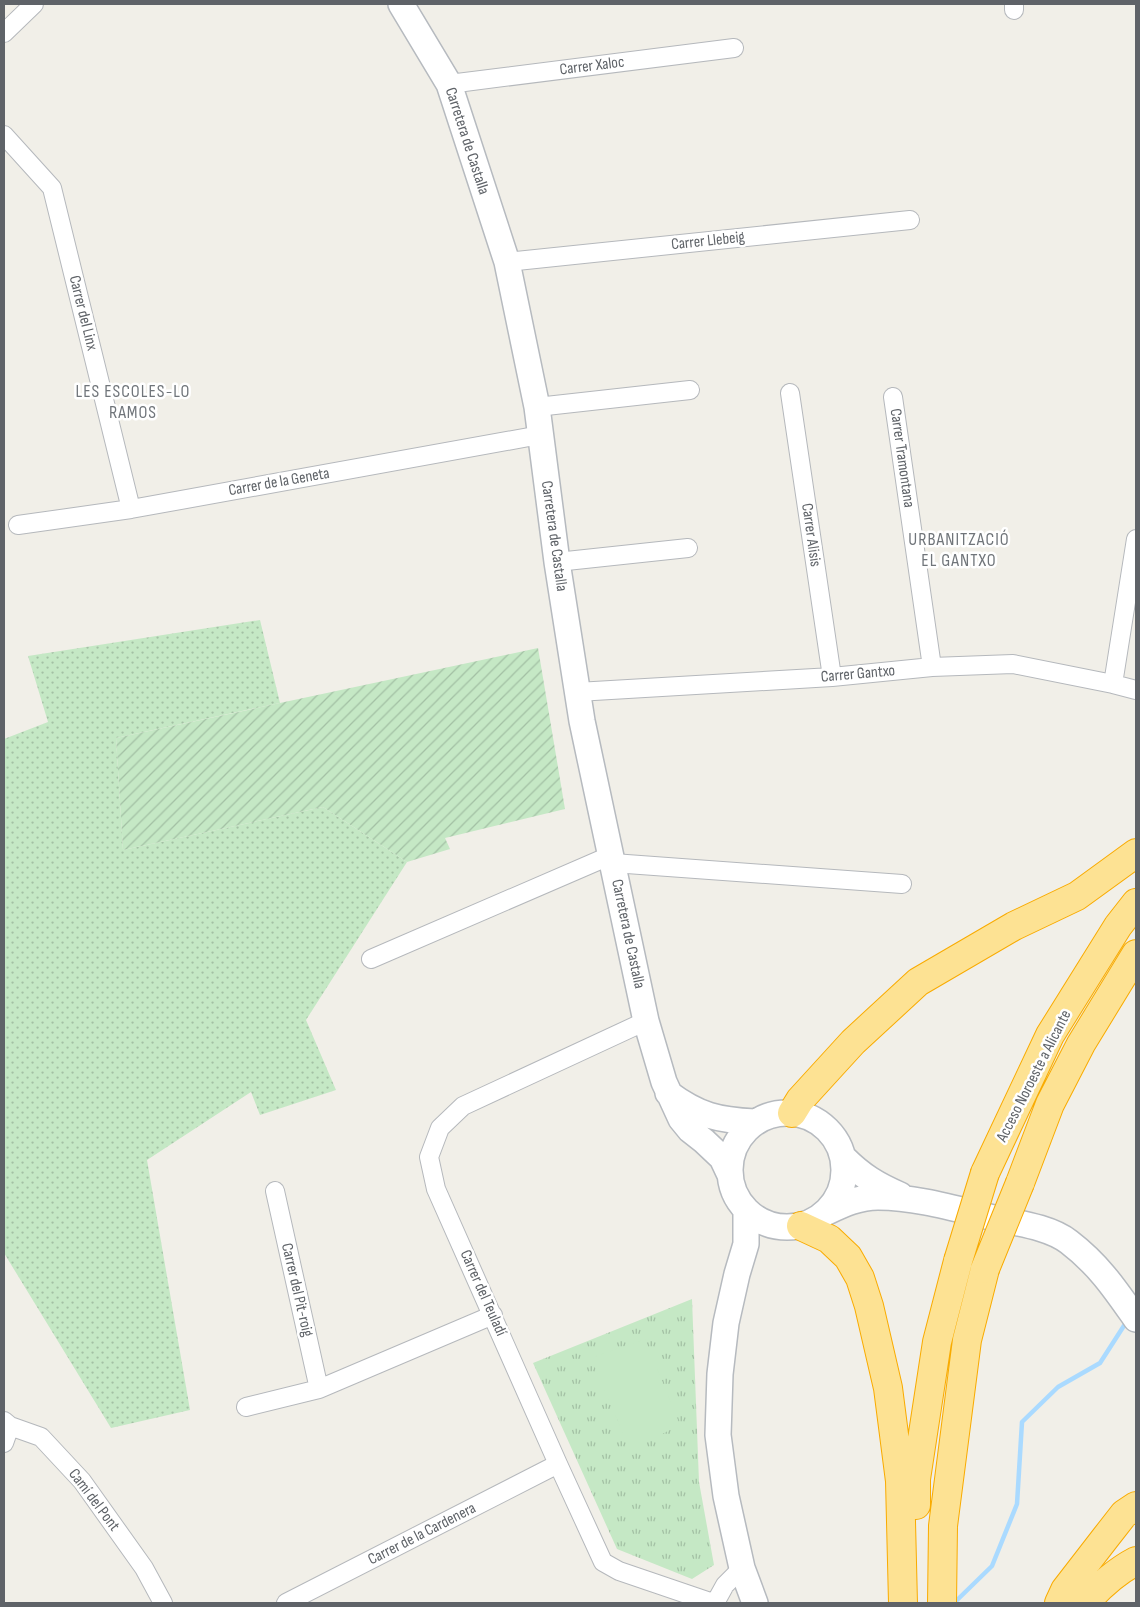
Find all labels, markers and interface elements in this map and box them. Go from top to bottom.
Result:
street label: Carrer Xaloc [559,53,625,79]
street label: Carretera de Castalla [441,85,493,197]
street label: Carrer Llebeig [670,228,746,254]
street label: Carrer del Linx [65,274,101,352]
district label: LES ESCOLES-LO RAMOS [76,381,191,423]
street label: Carrer Tramontana [886,407,918,509]
street label: Carrer de la Geneta [227,464,331,500]
street label: Carretera de Castalla [537,480,571,592]
street label: Carrer Alisis [797,502,825,568]
district label: URBANITZACIÓ EL GANTXO [908,529,1010,571]
street label: Carrer Gantxo [820,661,896,687]
street label: Carretera de Castalla [607,878,649,990]
street label: Acceso Noroeste a Alicante [992,1007,1075,1146]
street label: Carrer del Pit-roig [277,1241,317,1339]
street label: Carrer del Teuladí [456,1247,510,1339]
street label: Camí del Pont [64,1465,124,1535]
street label: Carrer de la Cardenera [365,1499,479,1569]

